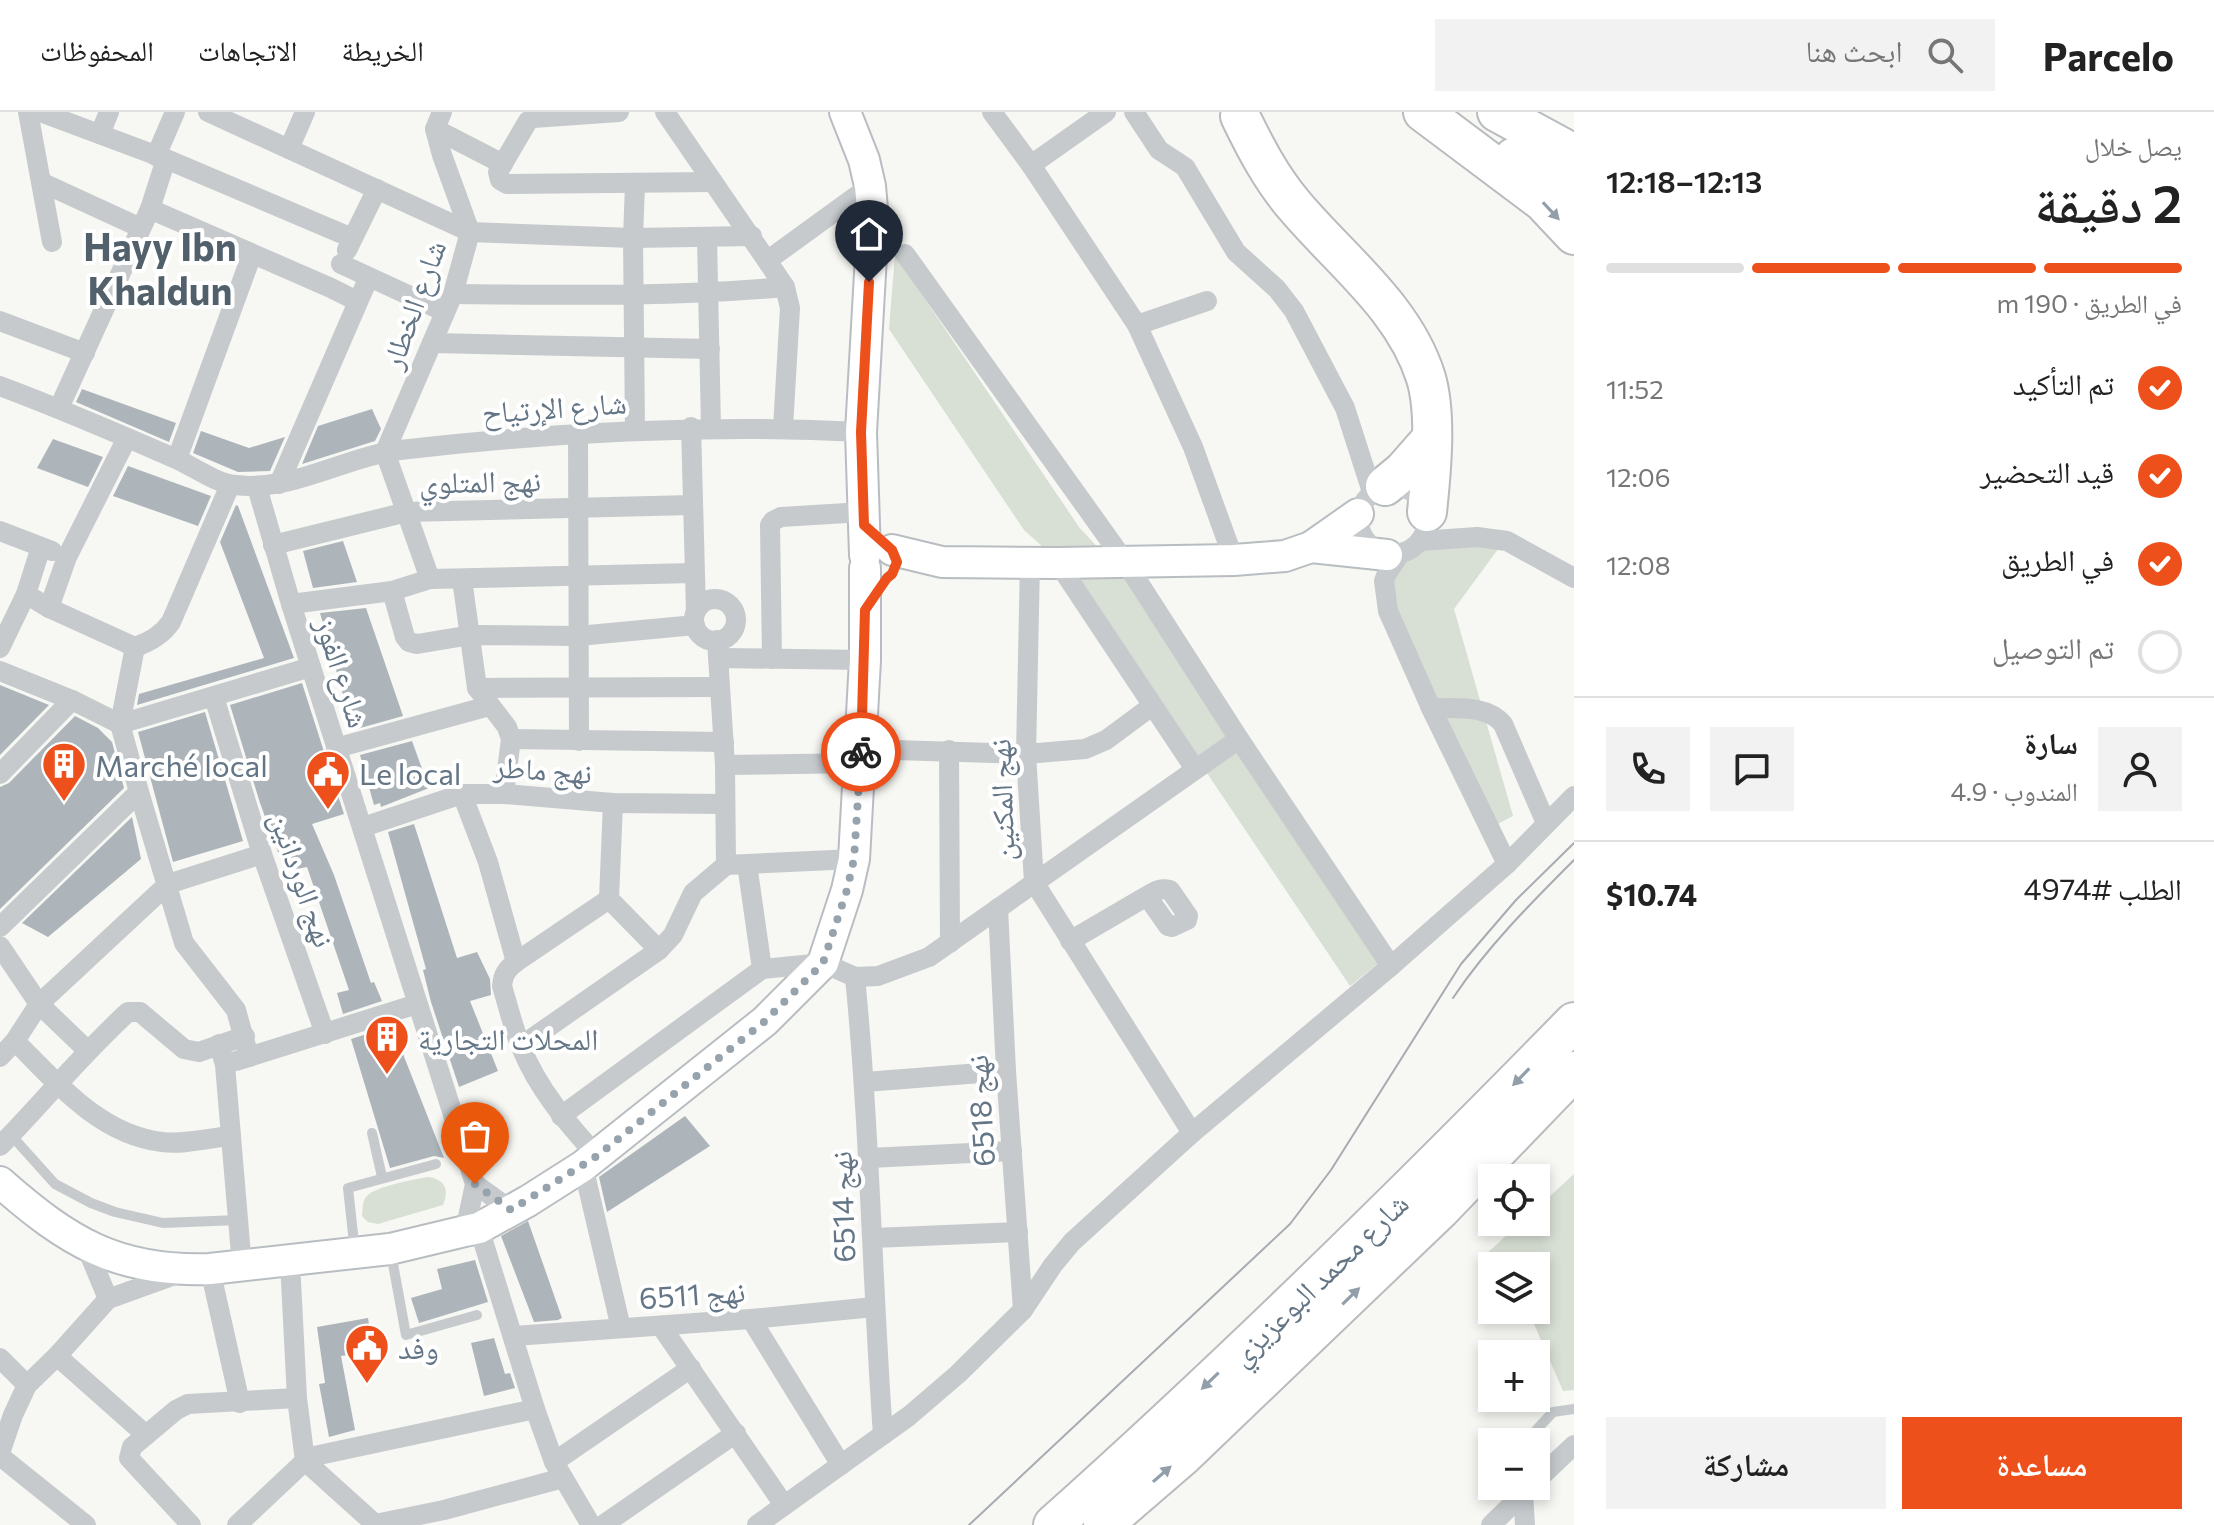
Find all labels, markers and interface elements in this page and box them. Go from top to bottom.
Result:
search box [1435,19,1995,91]
text: ابحث هنا [1805,31,1903,68]
text: Parcelo [2043,32,2174,79]
text: المحفوظات [40,33,154,67]
text: الاتجاهات [198,33,297,67]
text: الخريطة [341,33,424,67]
icon: search [1923,33,1967,77]
text: يصل خلال [2085,130,2182,161]
text: 12:13–12:18 [1606,162,1762,199]
text: 2 دقيقة [2035,170,2182,234]
pin [835,200,903,282]
one-way arrow [1542,201,1560,220]
icon: home [847,212,891,256]
district label: Hayy Ibn Khaldun [83,222,237,313]
street label: شارع الخطار [371,235,455,375]
text: في الطريق · 190 m [1996,287,2182,318]
text: تم التأكيد [2013,364,2114,401]
icon: check [2138,366,2182,410]
text: 11:52 [1606,373,1664,404]
street label: شارع الإرتياح [480,382,628,432]
text: قيد التحضير [1980,452,2114,489]
icon: check [2138,454,2182,498]
street label: نهج المتلوي [419,460,541,507]
text: 12:06 [1606,461,1670,492]
text: في الطريق [2001,540,2114,577]
icon: check [2138,542,2182,586]
text: 12:08 [1606,549,1670,580]
street label: شارع الفوز [306,611,379,733]
text: تم التوصيل [1992,628,2114,665]
courier [821,712,901,792]
text: سارة [2024,723,2078,760]
button: phone [1606,727,1690,811]
button: chat [1710,727,1794,811]
button: person [2098,727,2182,811]
icon: bike [839,730,883,774]
street label: نهج المكنين [979,738,1024,862]
building icon: Marché local [40,740,88,803]
place label: Marché local [95,746,268,783]
street label: نهج ماطر [491,746,593,793]
public building icon: Le local [304,748,352,811]
place label: Le local [359,754,461,791]
text: المندوب · 4.9 [1950,775,2078,806]
street label: نهج الوردانين [261,806,344,953]
text: الطلب #4974 [2023,869,2182,906]
text: $10.74 [1606,875,1697,912]
building icon: المحلات التجارية [363,1013,411,1076]
place label: المحلات التجارية [418,1019,598,1056]
street label: نهج 6518 [957,1054,1004,1168]
one-way arrow [1512,1067,1530,1086]
pin [441,1102,509,1184]
icon: bag [453,1114,497,1158]
street label: نهج 6514 [821,1150,864,1263]
map controls [1478,1164,1550,1500]
button: locate [1478,1164,1550,1236]
street label: شارع محمد البوعزيزي [1221,1184,1420,1378]
button: layers [1478,1252,1550,1324]
street label: نهج 6511 [638,1271,747,1318]
one-way arrow [1341,1287,1360,1305]
public building icon: وفد [343,1322,391,1385]
place label: وفد [398,1328,439,1365]
button: + [1478,1340,1550,1412]
one-way arrow [1201,1371,1220,1389]
button: مشاركة [1606,1417,1886,1509]
button: مساعدة [1902,1417,2182,1509]
button: − [1478,1428,1550,1500]
one-way arrow [1151,1466,1171,1483]

